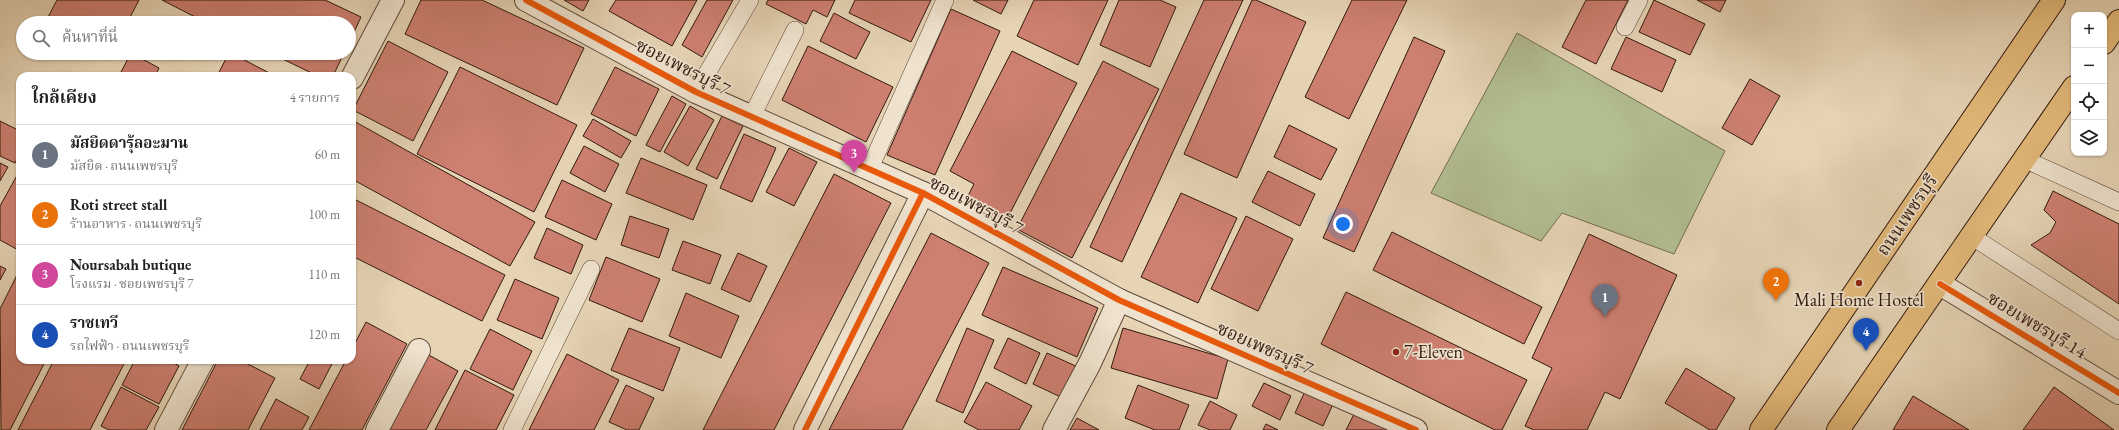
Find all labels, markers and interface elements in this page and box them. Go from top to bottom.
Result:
map controls [2071,12,2107,156]
button: + [2071,12,2107,48]
search box [16,16,356,60]
icon: search [30,27,52,49]
text: ค้นหาที่นี่ [62,27,118,46]
street label: ซอยเพชรบุรี 7 [632,33,735,101]
button: − [2071,48,2107,84]
button: locate [2071,84,2107,120]
text: ใกล้เคียง [32,86,97,108]
text: 4 รายการ [290,89,340,106]
button: layers [2071,120,2107,156]
text: มัสยิดดารุ้ลอะมาน [70,133,188,152]
pin: 3 [841,140,867,173]
text: 1 [42,146,48,163]
text: 60 m [315,146,340,163]
text: มัสยิด · ถนนเพชรบุรี [70,157,178,174]
street label: ซอยเพชรบุรี 7 [925,170,1027,240]
street label: ถนนเพชรบุรี [1871,170,1943,260]
text: Roti street stall [70,195,167,214]
text: 2 [42,206,48,223]
text: 100 m [309,206,340,223]
your location [1333,214,1353,234]
text: ร้านอาหาร · ถนนเพชรบุรี [70,215,202,232]
text: Noursabah butique [70,255,191,274]
text: 3 [42,266,48,283]
text: 110 m [309,266,340,283]
pin: 2 [1763,268,1789,301]
text: โรงแรม · ซอยเพชรบุรี 7 [70,275,194,292]
marker: Mali Home Hostel [1854,278,1864,288]
pin: 1 [1592,284,1618,317]
street label: ซอยเพชรบุรี 14 [1983,286,2091,364]
place label: Mali Home Hostel [1794,288,1924,311]
text: ราชเทวี [70,313,118,332]
street label: ซอยเพชรบุรี 7 [1213,316,1317,380]
pin: 4 [1853,318,1879,351]
text: 4 [42,326,48,343]
text: 120 m [309,326,340,343]
text: รถไฟฟ้า · ถนนเพชรบุรี [70,337,189,354]
place label: 7-Eleven [1404,340,1464,363]
marker: 7-Eleven [1391,347,1401,357]

